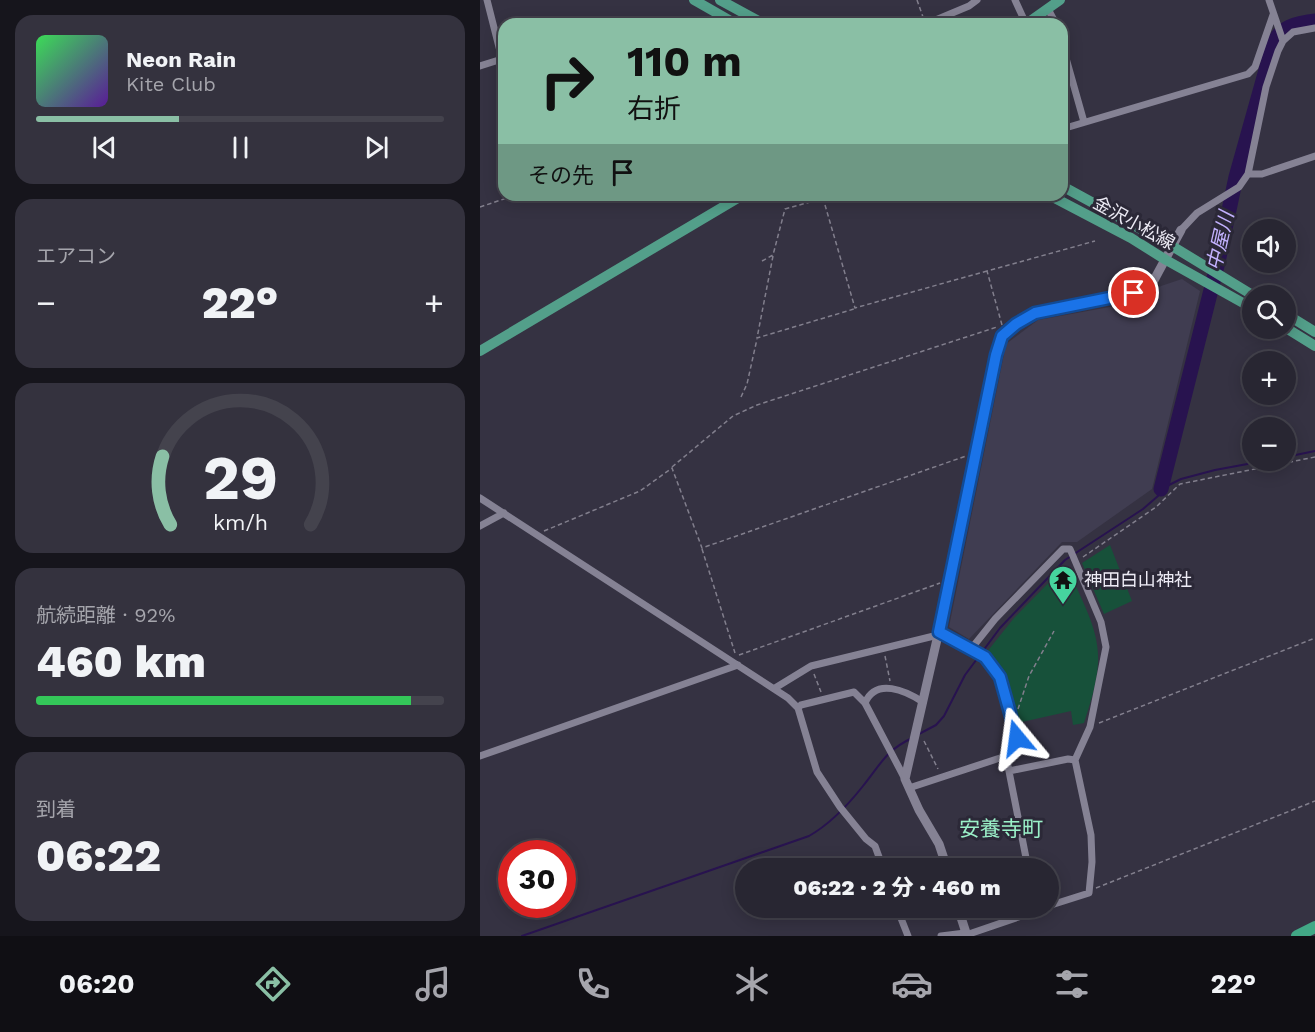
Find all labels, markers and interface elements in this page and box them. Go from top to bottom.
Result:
text: 110 m [627,37,742,86]
icon: right [528,42,606,120]
text: Neon Rain [126,47,236,72]
text: Kite Club [126,72,216,96]
text: 右折 [627,93,681,125]
icon: previous [88,131,121,164]
icon: pause [224,131,257,164]
icon: next [360,131,393,164]
icon: arrive [606,156,639,189]
text: その先 [528,163,594,188]
street label: 金沢小松線 [1090,192,1179,254]
water label: 中屋川 [1202,207,1239,273]
map controls [1242,219,1296,471]
button: sound [1242,219,1296,273]
text: エアコン [36,244,116,268]
pin [1108,267,1159,318]
text: 22° [202,276,278,329]
icon: arrive [1117,276,1150,309]
text: − [36,283,56,322]
text: + [424,283,444,322]
button: search [1242,285,1296,339]
button: + [1242,351,1296,405]
button: − [1242,417,1296,471]
text: 29 [202,441,278,514]
text: km/h [212,510,268,535]
temple icon: 神田白山神社 [1047,564,1079,606]
place label: 神田白山神社 [1084,569,1192,590]
text: 航続距離 · 92% [36,603,175,627]
text: 460 km [36,635,206,688]
position arrow [985,706,1049,770]
text: 到着 [36,797,76,821]
district label: 安養寺町 [959,816,1043,841]
text: 06:22 [36,829,161,882]
speed limit sign: 30 [498,840,576,918]
text: 06:22 · 2 分 · 460 m [793,875,1001,900]
icon: directions [252,963,294,1005]
icon: music [412,963,454,1005]
icon: phone [572,963,614,1005]
icon: climate [731,963,773,1005]
icon: car [891,963,933,1005]
icon: filters [1051,963,1093,1005]
text: 06:20 [59,968,135,1000]
text: 22° [1211,968,1256,1000]

